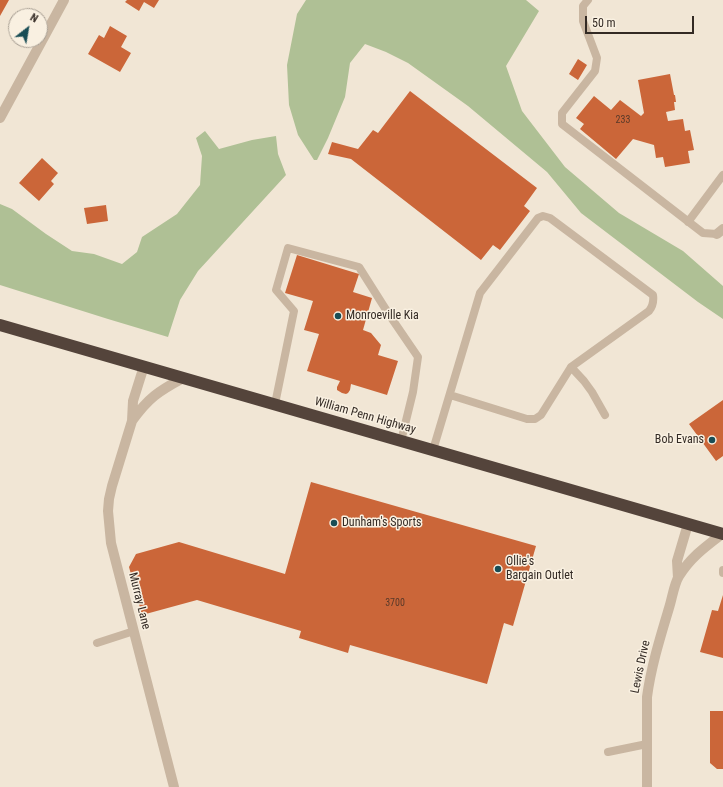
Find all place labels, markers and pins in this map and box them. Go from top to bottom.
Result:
place label: Monroeville Kia [346,309,419,323]
marker: Monroeville Kia [333,311,343,321]
place label: Bob Evans [655,433,704,447]
marker: Bob Evans [707,435,717,445]
place label: Dunham's Sports [342,516,421,530]
marker: Dunham's Sports [329,518,339,528]
place label: Ollie's Bargain Outlet [506,555,573,583]
marker: Ollie's Bargain Outlet [493,564,503,574]

